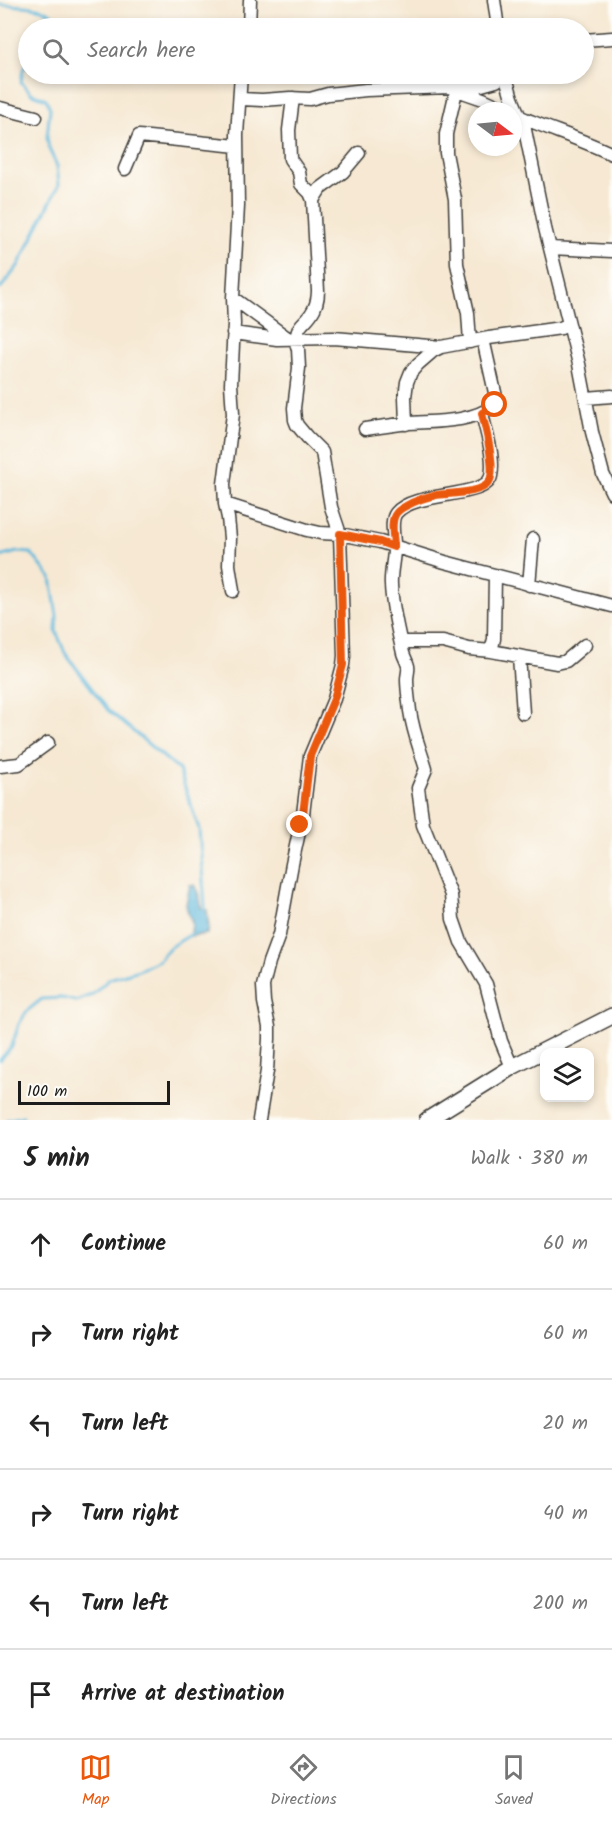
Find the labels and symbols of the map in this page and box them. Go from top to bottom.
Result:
north arrow [468,102,522,156]
route start [481,391,507,417]
route end [286,811,312,837]
scale bar [18,1078,170,1106]

